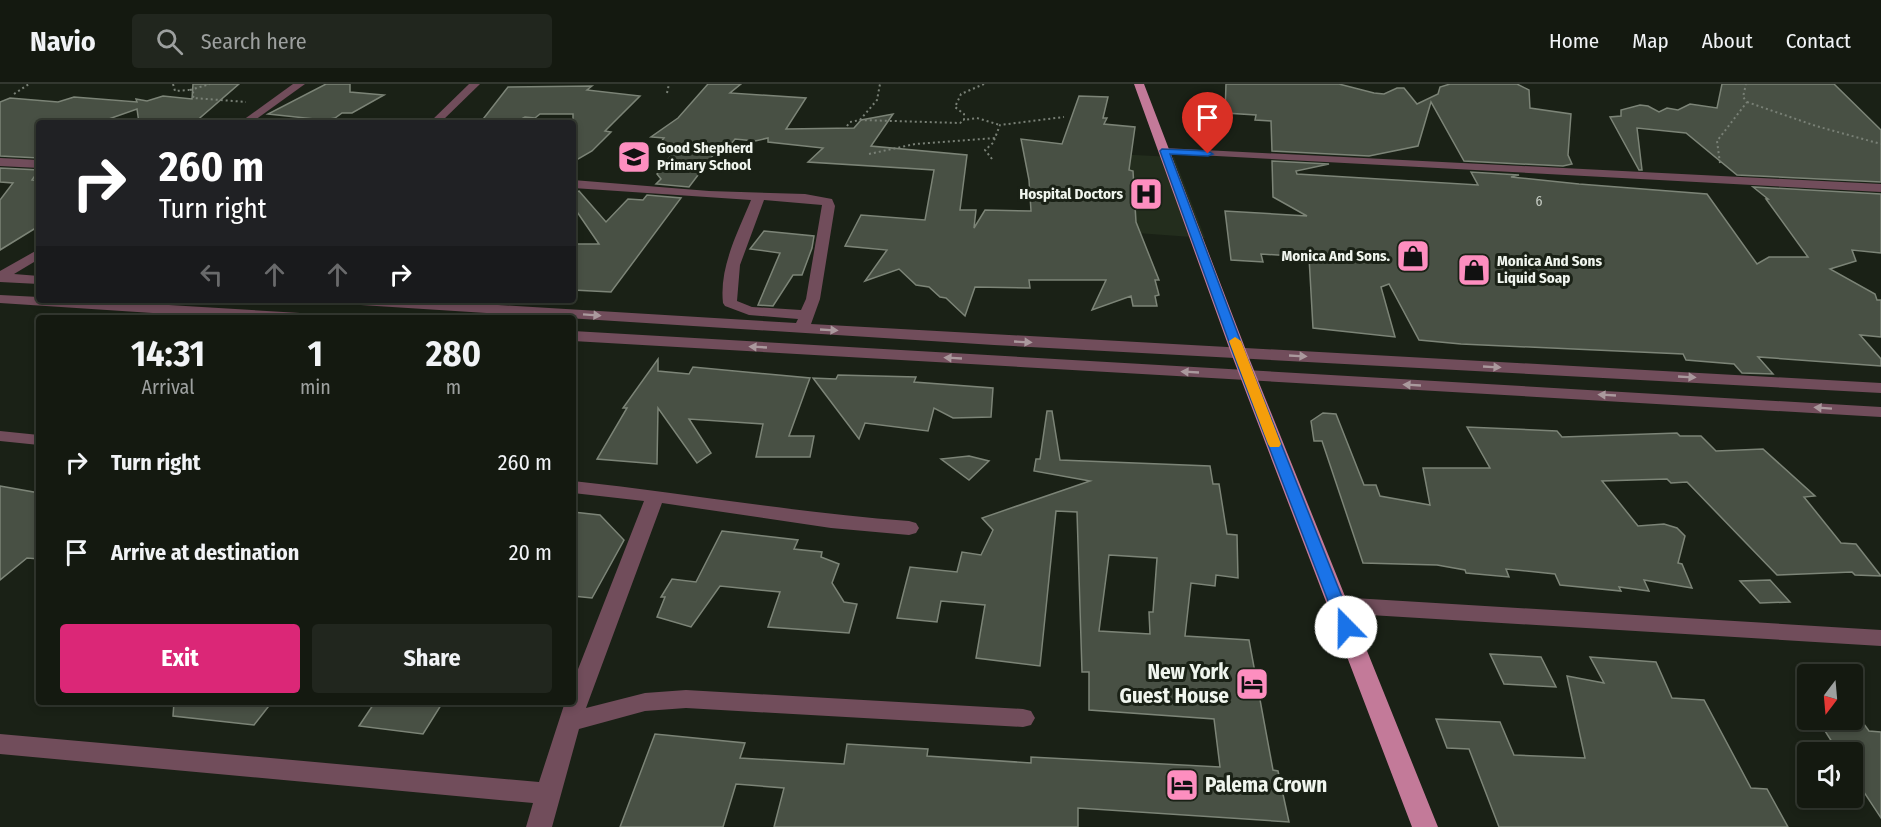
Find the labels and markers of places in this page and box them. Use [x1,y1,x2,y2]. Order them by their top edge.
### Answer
pin [1182,92,1233,154]
school or university icon: Good Shepherd Primary School [616,139,652,175]
place label: Good Shepherd Primary School [657,139,753,174]
hospital icon: Hospital Doctors [1128,176,1164,212]
place label: Hospital Doctors [1019,185,1123,203]
shop icon: Monica And Sons. [1395,238,1431,274]
place label: Monica And Sons. [1282,247,1391,265]
shop icon: Monica And Sons Liquid Soap [1456,252,1492,288]
place label: Monica And Sons Liquid Soap [1497,252,1602,287]
place label: New York Guest House [1120,659,1229,709]
hotel icon: New York Guest House [1234,666,1270,702]
hotel icon: Palema Crown [1164,767,1200,803]
place label: Palema Crown [1205,772,1327,798]

